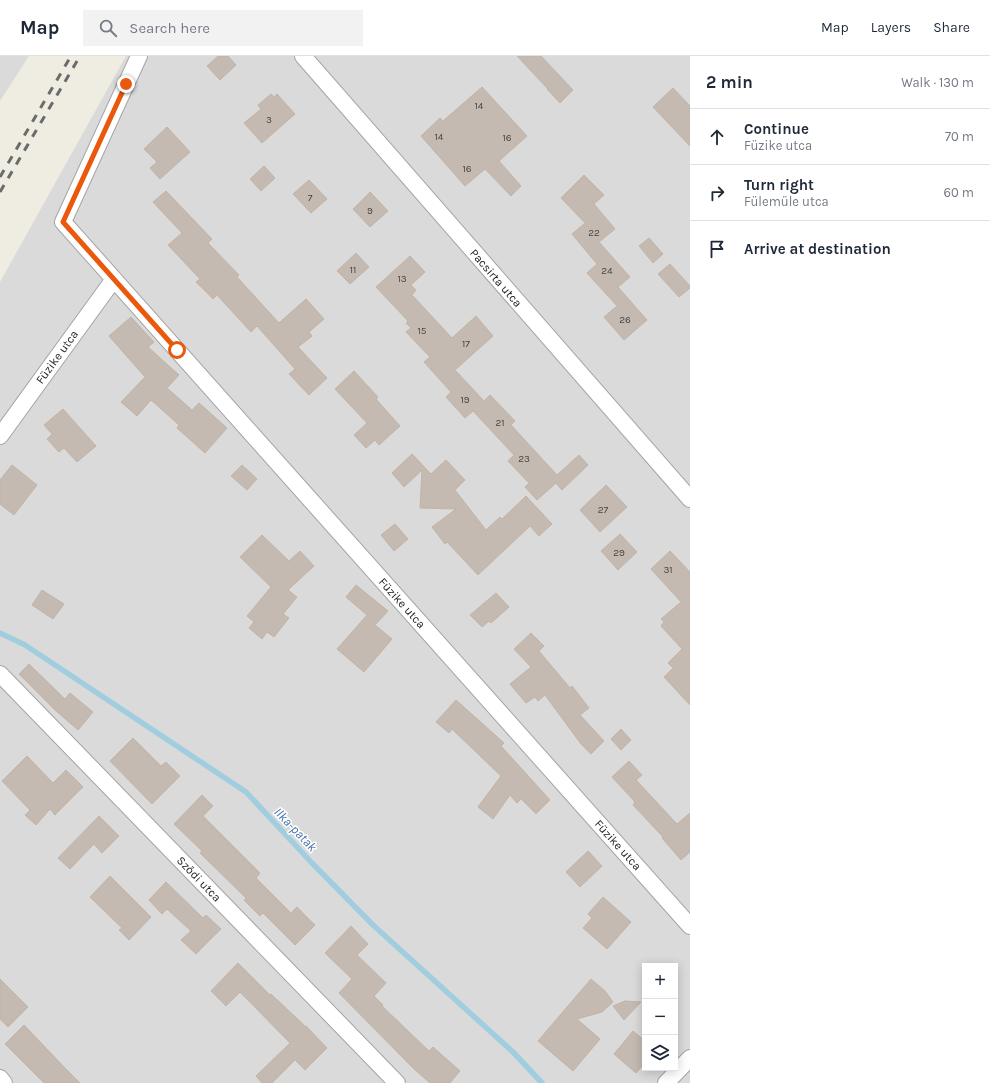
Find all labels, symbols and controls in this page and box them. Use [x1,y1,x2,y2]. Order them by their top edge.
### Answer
search box [83,10,363,46]
text: Map [20,17,59,39]
icon: search [97,17,119,39]
text: Search here [129,19,210,37]
text: Map [821,19,849,36]
text: Layers [871,19,911,36]
text: Share [933,19,970,36]
text: 2 min [706,72,753,92]
route end [117,75,135,93]
text: Walk · 130 m [901,75,974,90]
house number: 14 [475,100,484,112]
house number: 3 [266,114,272,126]
text: Continue [744,120,809,138]
icon: ahead [706,126,728,148]
text: 70 m [945,129,974,144]
house number: 14 [435,131,444,143]
house number: 16 [502,132,512,144]
text: Füzike utca [744,138,812,153]
house number: 16 [462,163,472,175]
text: Turn right [744,176,814,194]
icon: right [706,182,728,204]
text: 60 m [944,185,974,200]
house number: 7 [308,192,313,204]
text: Fülemüle utca [744,194,829,209]
house number: 9 [367,205,373,217]
house number: 22 [588,227,600,239]
icon: arrive [706,238,728,260]
text: Arrive at destination [744,240,891,258]
street label: Pacsirta utca [467,246,525,310]
house number: 11 [350,264,356,276]
house number: 24 [601,265,613,277]
house number: 13 [397,273,407,285]
house number: 26 [619,314,631,326]
house number: 15 [418,325,427,337]
street label: Füzike utca [33,327,81,387]
house number: 17 [462,338,470,350]
route start [168,341,186,359]
house number: 19 [460,394,470,406]
house number: 21 [495,417,505,429]
house number: 23 [518,453,530,465]
house number: 27 [598,504,609,516]
house number: 29 [613,547,625,559]
house number: 31 [663,564,673,576]
street label: Füzike utca [376,575,428,631]
water label: Ilka-patak [271,804,320,855]
street label: Füzike utca [592,817,644,873]
street label: Sződi utca [174,853,224,905]
map controls [642,963,678,1071]
button: + [642,963,678,999]
button: − [642,999,678,1035]
button: layers [642,1035,678,1071]

